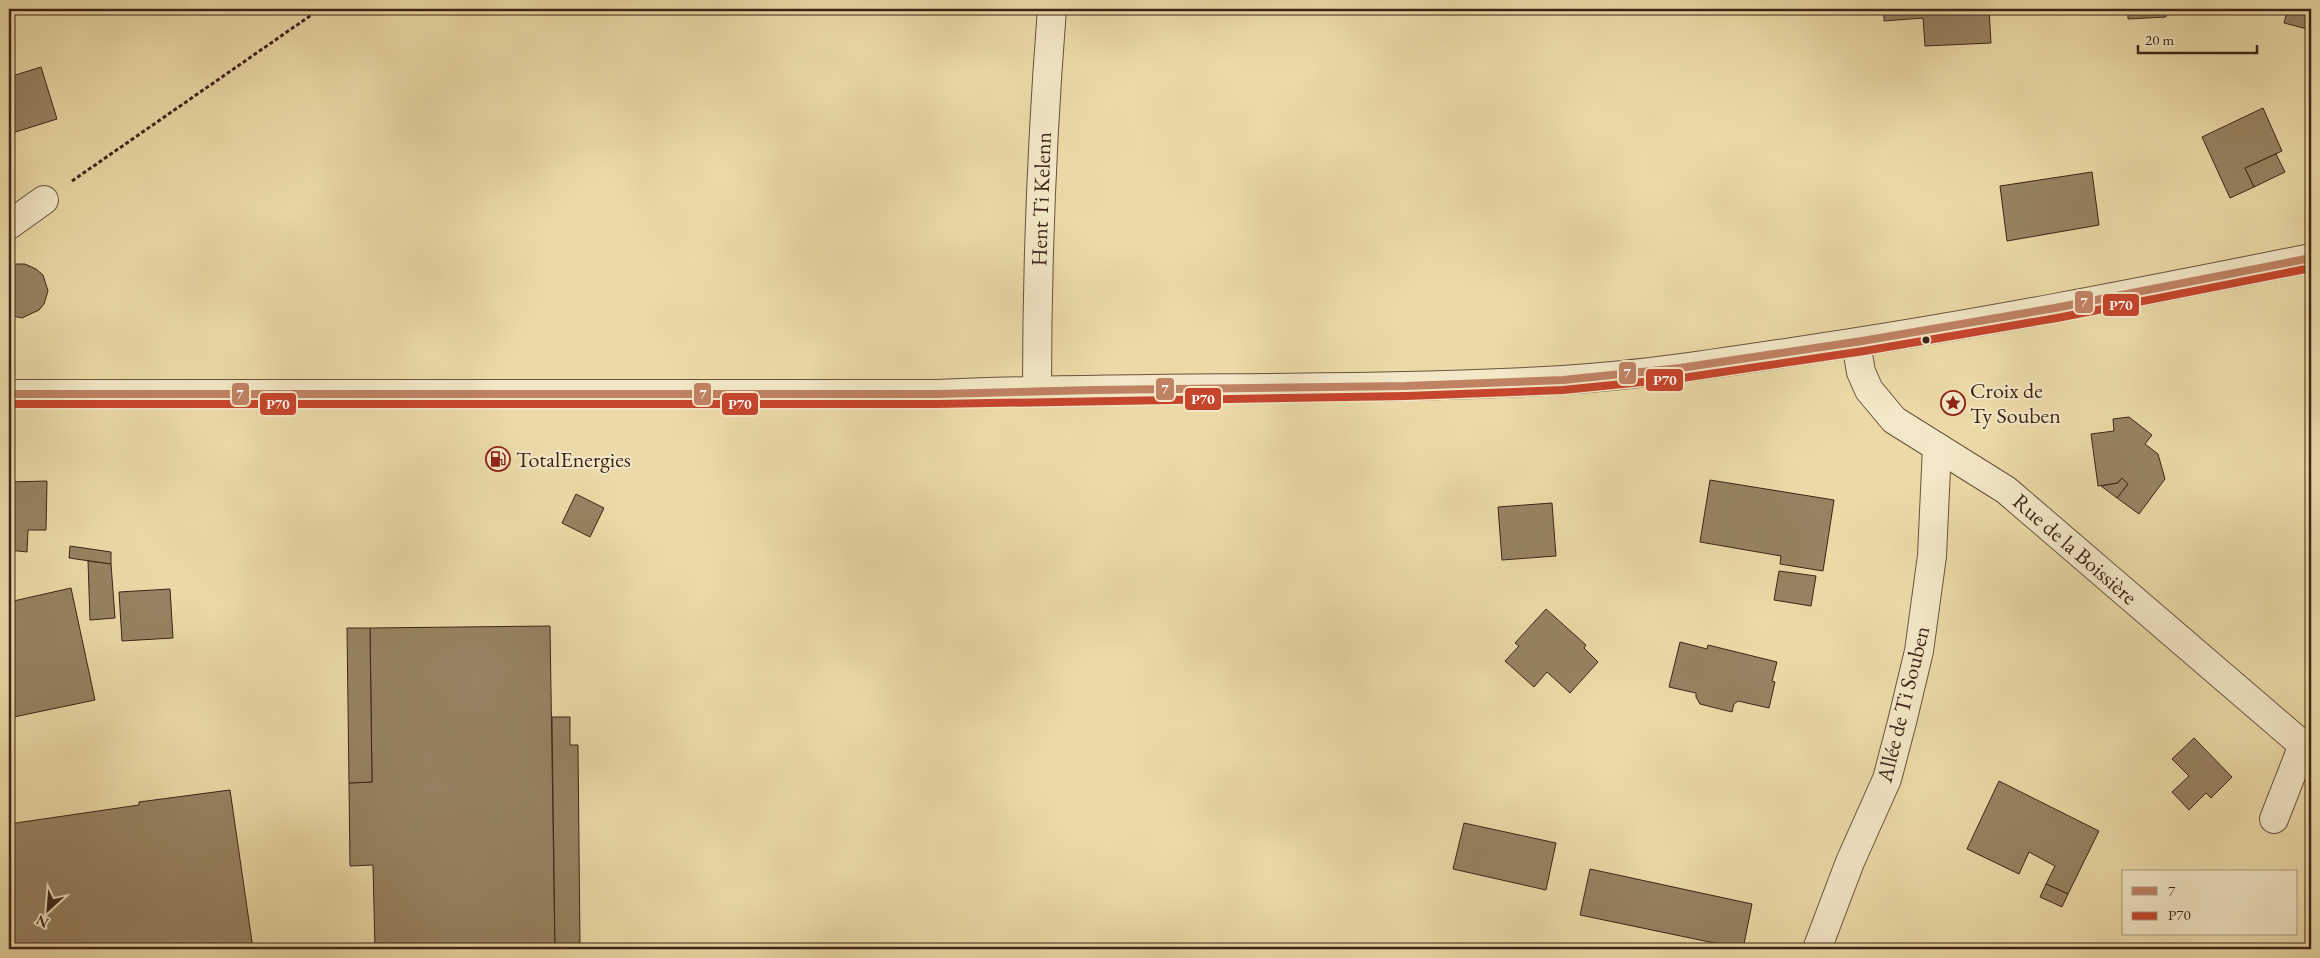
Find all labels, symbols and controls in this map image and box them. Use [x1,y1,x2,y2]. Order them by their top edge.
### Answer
scale bar [2138,22,2256,54]
text: 20 m [2145,30,2174,49]
street label: Hent Ti Kelenn [1024,131,1058,267]
line badge: 7 [2074,290,2094,314]
text: 7 [2080,293,2088,311]
line badge: P70 [2102,293,2140,317]
text: P70 [2109,296,2133,314]
unlabelled marker [1921,335,1931,345]
line badge: 7 [1618,361,1637,385]
text: 7 [1623,364,1631,382]
line badge: P70 [1645,368,1684,392]
text: P70 [1653,371,1677,389]
place label: Croix de Ty Souben [1970,376,2061,430]
line badge: 7 [1155,377,1175,401]
text: 7 [1161,380,1169,398]
line badge: 7 [231,382,250,406]
line badge: 7 [693,382,712,406]
text: 7 [236,385,244,403]
text: 7 [699,385,707,403]
line badge: P70 [1184,387,1222,411]
text: P70 [1191,390,1215,408]
place icon: Croix de Ty Souben [1940,390,1966,416]
line badge: P70 [259,392,297,416]
line badge: P70 [721,392,759,416]
text: P70 [266,395,290,413]
text: P70 [728,395,752,413]
place label: TotalEnergies [516,445,631,474]
fuel station icon: TotalEnergies [485,446,511,472]
street label: Rue de la Boissière [2007,487,2144,611]
street label: Allée de Ti Souben [1869,622,1937,786]
legend [2122,870,2298,936]
text: 7 [2168,881,2176,900]
north arrow [22,886,72,936]
text: P70 [2168,905,2191,924]
text: N [33,911,51,932]

